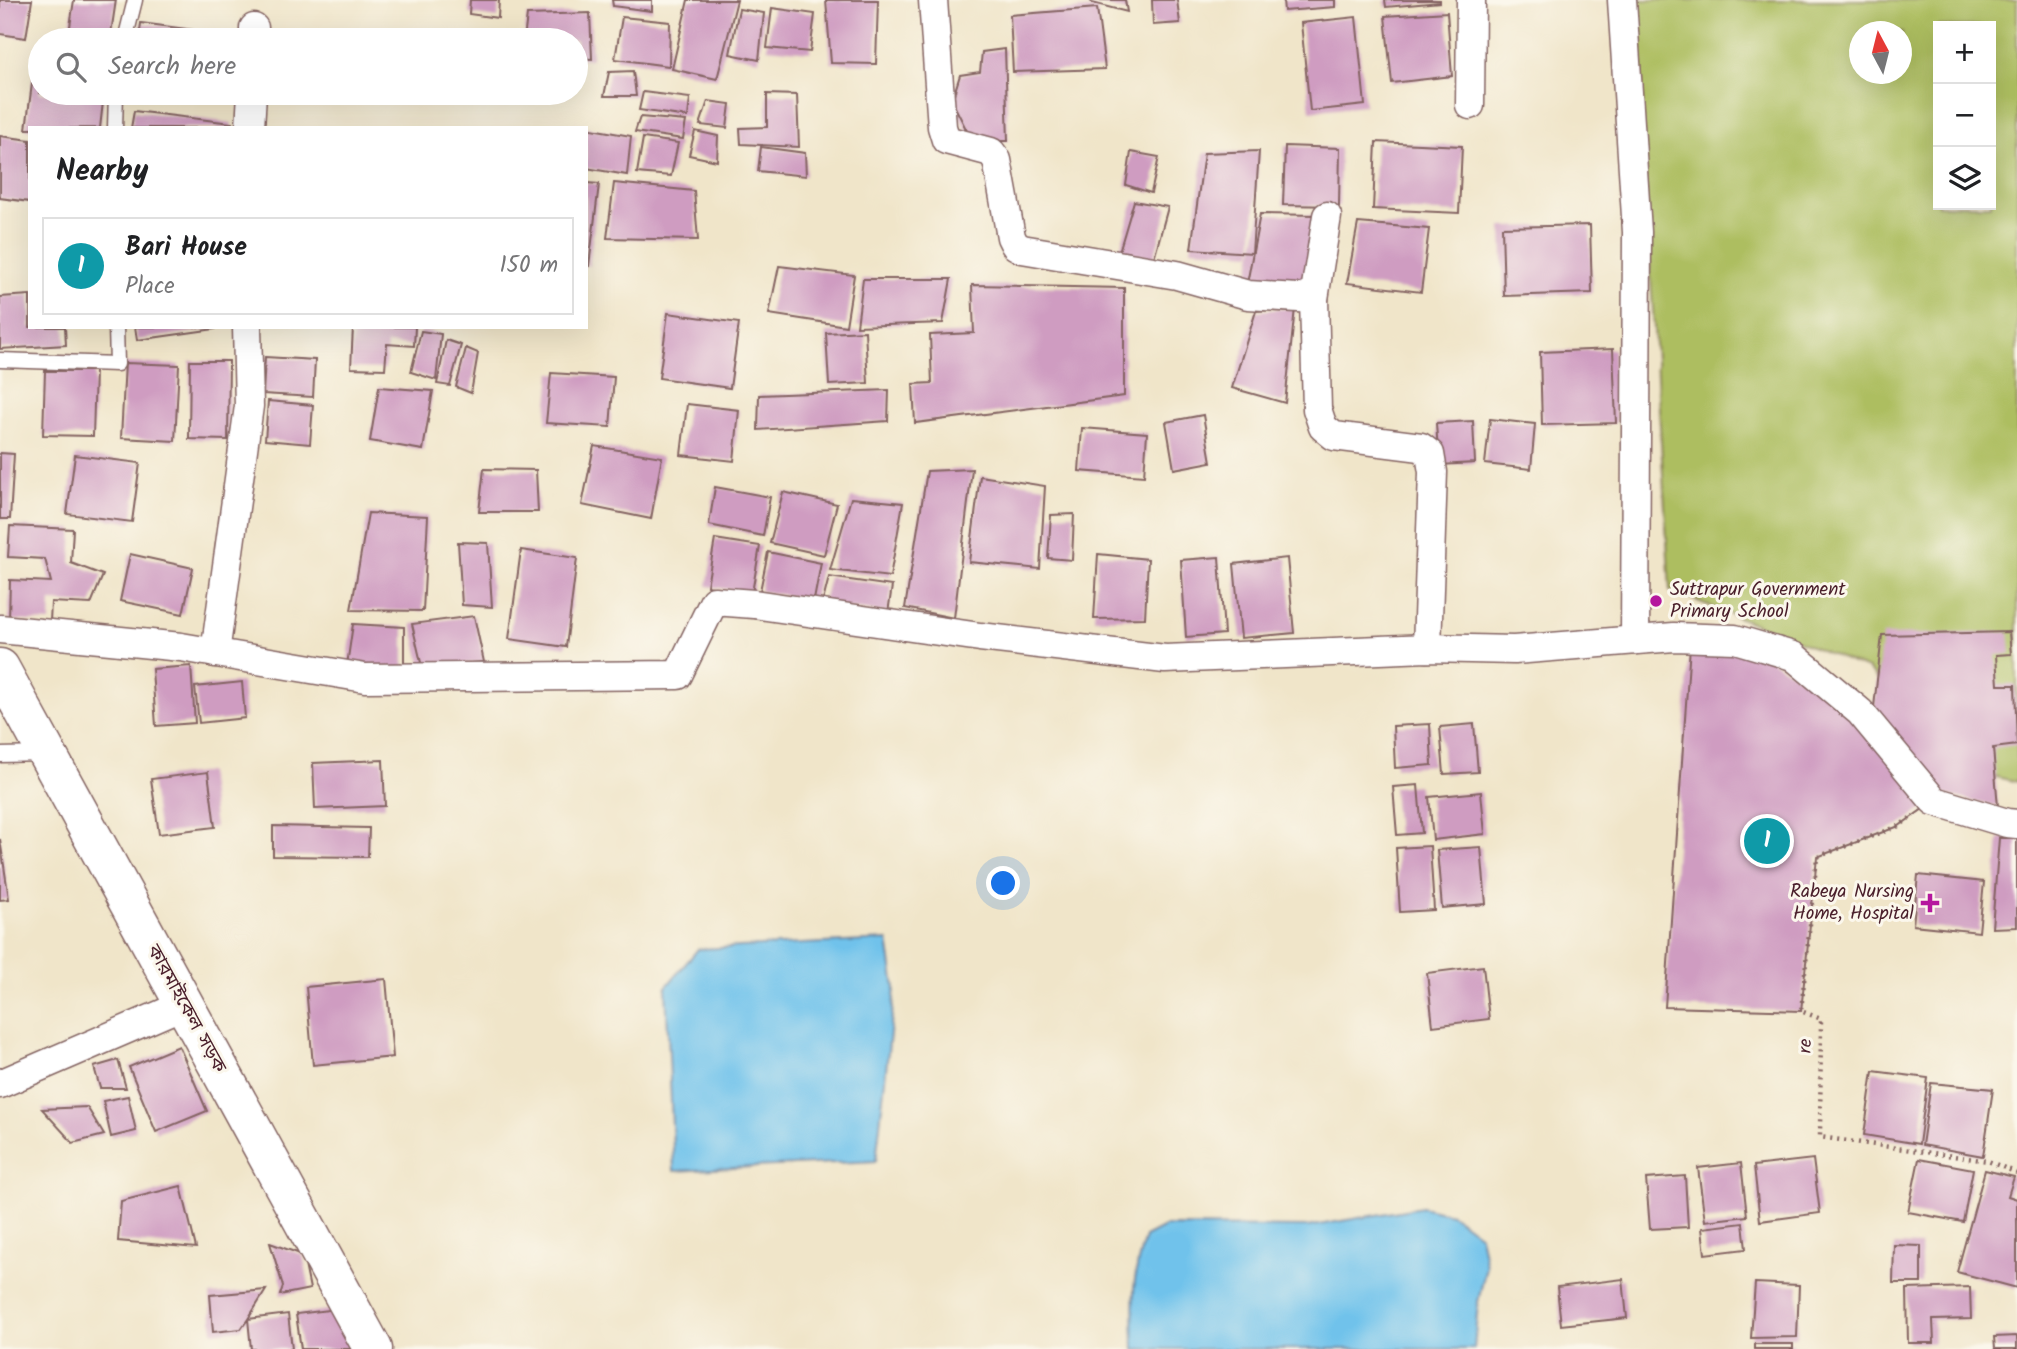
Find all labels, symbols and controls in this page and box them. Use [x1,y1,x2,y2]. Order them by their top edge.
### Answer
north arrow [1849,21,1912,84]
map controls [1933,21,1996,210]
button: + [1933,21,1996,84]
search box [28,28,588,105]
text: Search here [108,46,236,88]
icon: search [52,48,90,86]
button: − [1933,84,1996,147]
button: layers [1933,147,1996,210]
text: Nearby [56,148,148,196]
text: Bari House [125,227,247,269]
text: 1 [78,248,84,284]
text: 150 m [499,248,558,284]
text: Place [125,269,175,305]
place label: Suttrapur Government Primary School [1670,575,1846,627]
marker: Suttrapur Government Primary School [1648,593,1664,609]
pin: 1 [1744,815,1790,867]
your location [986,866,1020,900]
place label: Rabeya Nursing Home, Hospital [1790,877,1914,929]
marker: Rabeya Nursing Home, Hospital [1920,893,1940,913]
street label: কারমাইকেল সড়ক [138,938,234,1079]
street label: re [1791,1038,1821,1054]

